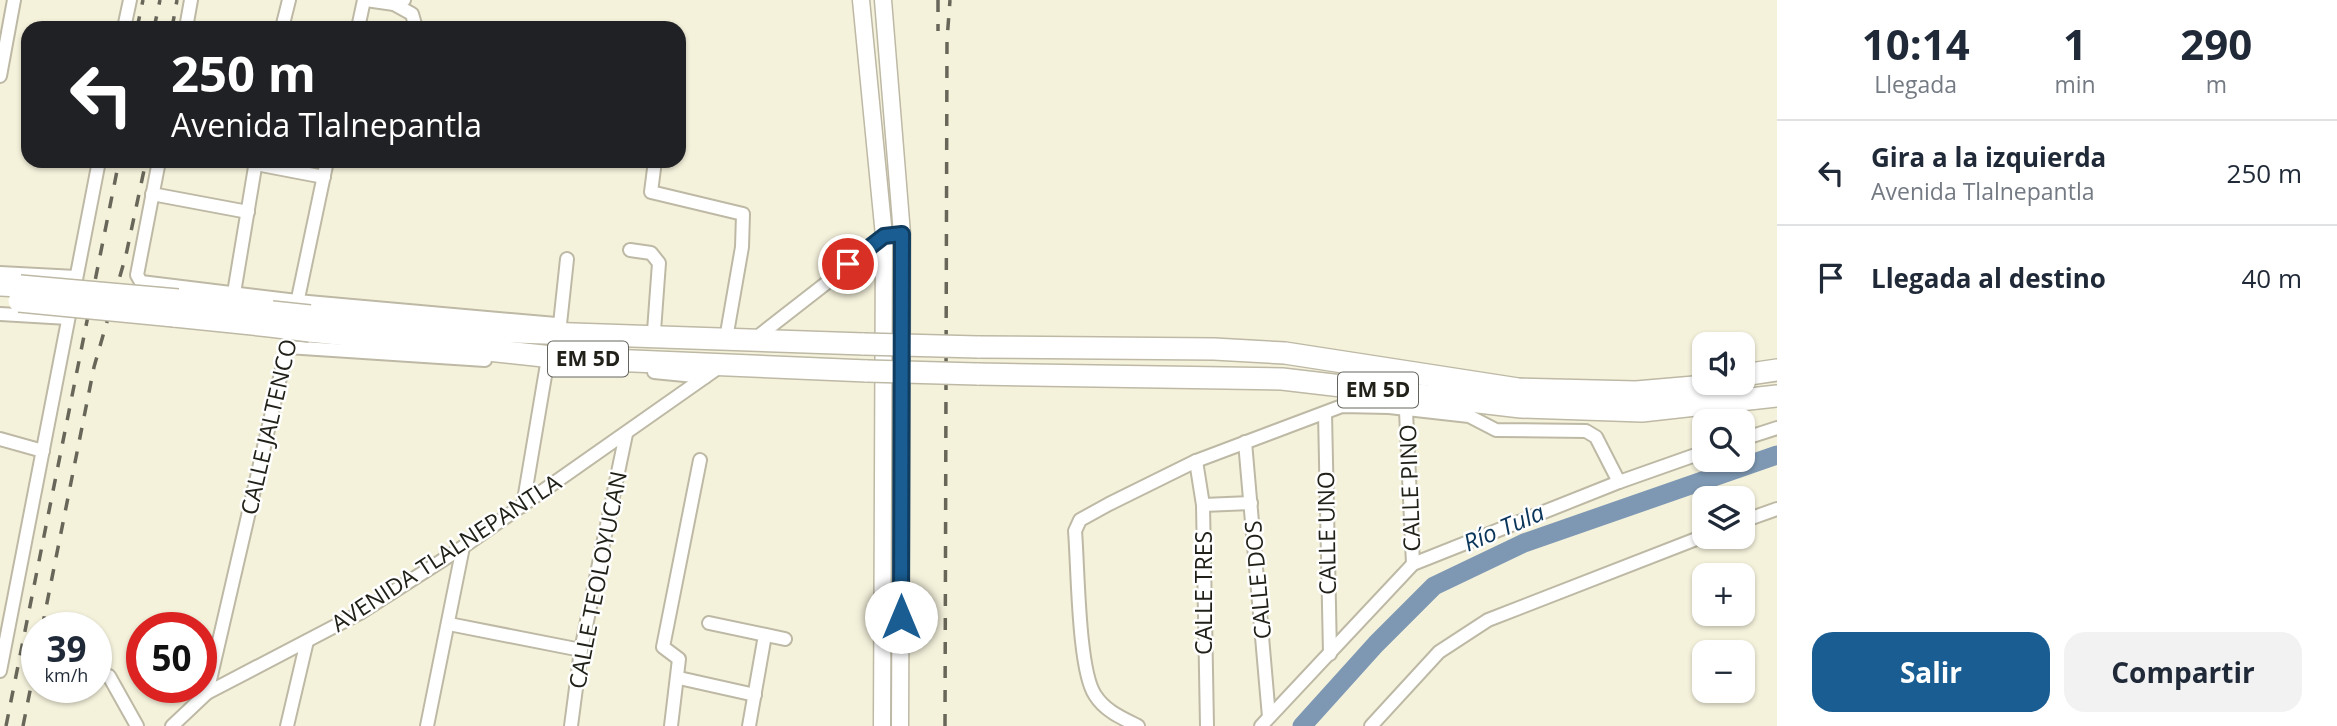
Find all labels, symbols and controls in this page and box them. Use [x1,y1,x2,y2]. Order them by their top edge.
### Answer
text: 10:14 [1862,15,1970,72]
text: 1 [2063,15,2087,72]
text: 290 [2180,15,2252,72]
text: 250 m [171,40,316,106]
icon: left [56,49,147,140]
text: Llegada [1874,68,1957,100]
text: min [2054,68,2096,100]
text: m [2206,68,2227,100]
text: Avenida Tlalnepantla [171,103,482,146]
text: Gira a la izquierda [1871,139,2106,175]
icon: left [1812,154,1850,192]
text: 250 m [2227,155,2302,191]
text: Avenida Tlalnepantla [1871,175,2095,207]
pin [818,234,878,294]
icon: arrive [829,245,867,283]
icon: arrive [1812,259,1850,297]
text: Llegada al destino [1871,260,2106,296]
text: 40 m [2241,260,2302,296]
map controls [1692,332,1755,703]
button: sound [1692,332,1755,395]
street label: CALLE JALTENCO [232,336,304,518]
road number: EM 5D [548,342,628,376]
road number: EM 5D [1338,372,1418,408]
button: search [1692,409,1755,472]
street label: CALLE PINO [1391,424,1427,552]
street label: AVENIDA TLALNEPANTLA [324,465,567,639]
street label: CALLE TEOLOYUCAN [560,468,634,691]
street label: CALLE UNO [1309,471,1343,595]
button: layers [1692,486,1755,549]
water label: Río Tula [1458,495,1549,558]
street label: CALLE DOS [1236,519,1278,641]
street label: CALLE TRES [1187,531,1219,655]
button: + [1692,563,1755,626]
position arrow [864,580,938,654]
speed limit sign: 50 [126,612,217,703]
text: 39 [46,625,87,672]
button: Salir [1812,632,2050,712]
button: Compartir [2064,632,2302,712]
button: − [1692,640,1755,703]
text: km/h [45,663,88,687]

